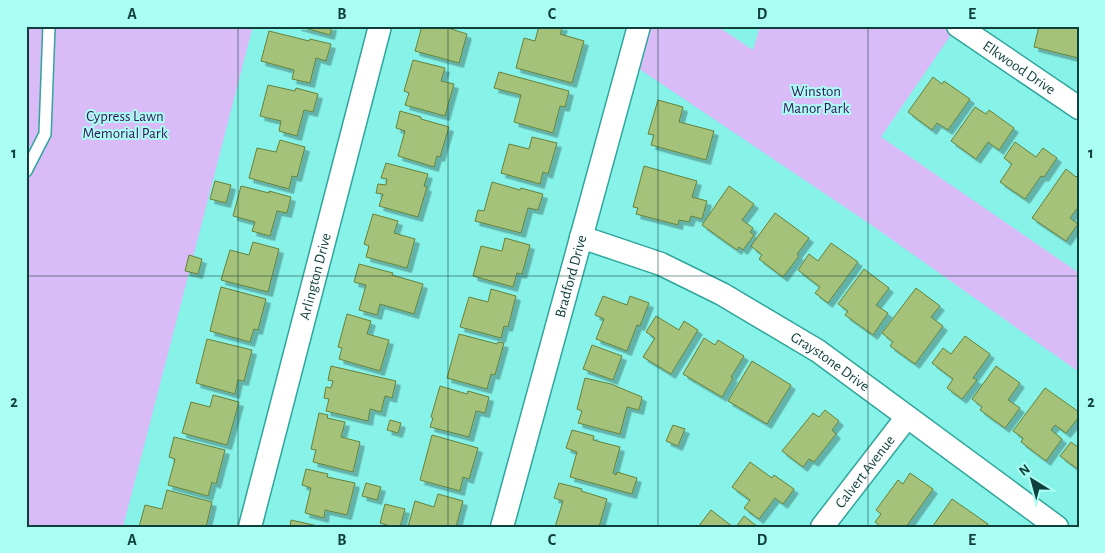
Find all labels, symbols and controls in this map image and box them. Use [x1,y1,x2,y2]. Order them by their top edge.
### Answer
text: A [127,6,137,22]
text: B [337,6,347,22]
text: C [548,6,557,22]
text: D [757,6,768,22]
text: E [968,6,976,22]
street label: Elkwood Drive [980,38,1058,97]
park label: Winston Manor Park [783,84,849,116]
park label: Cypress Lawn Memorial Park [82,109,168,141]
text: 1 [11,145,17,161]
text: 1 [1088,145,1094,161]
street label: Arlington Drive [297,231,334,321]
street label: Bradford Drive [552,233,589,319]
street label: Graystone Drive [788,329,873,394]
text: 2 [10,394,18,410]
text: 2 [1087,394,1095,410]
street label: Calvert Avenue [832,432,898,511]
north arrow [1008,456,1058,506]
text: N [1017,462,1033,479]
text: A [127,532,137,548]
text: B [337,532,347,548]
text: C [548,532,557,548]
text: D [757,532,768,548]
text: E [968,532,976,548]

